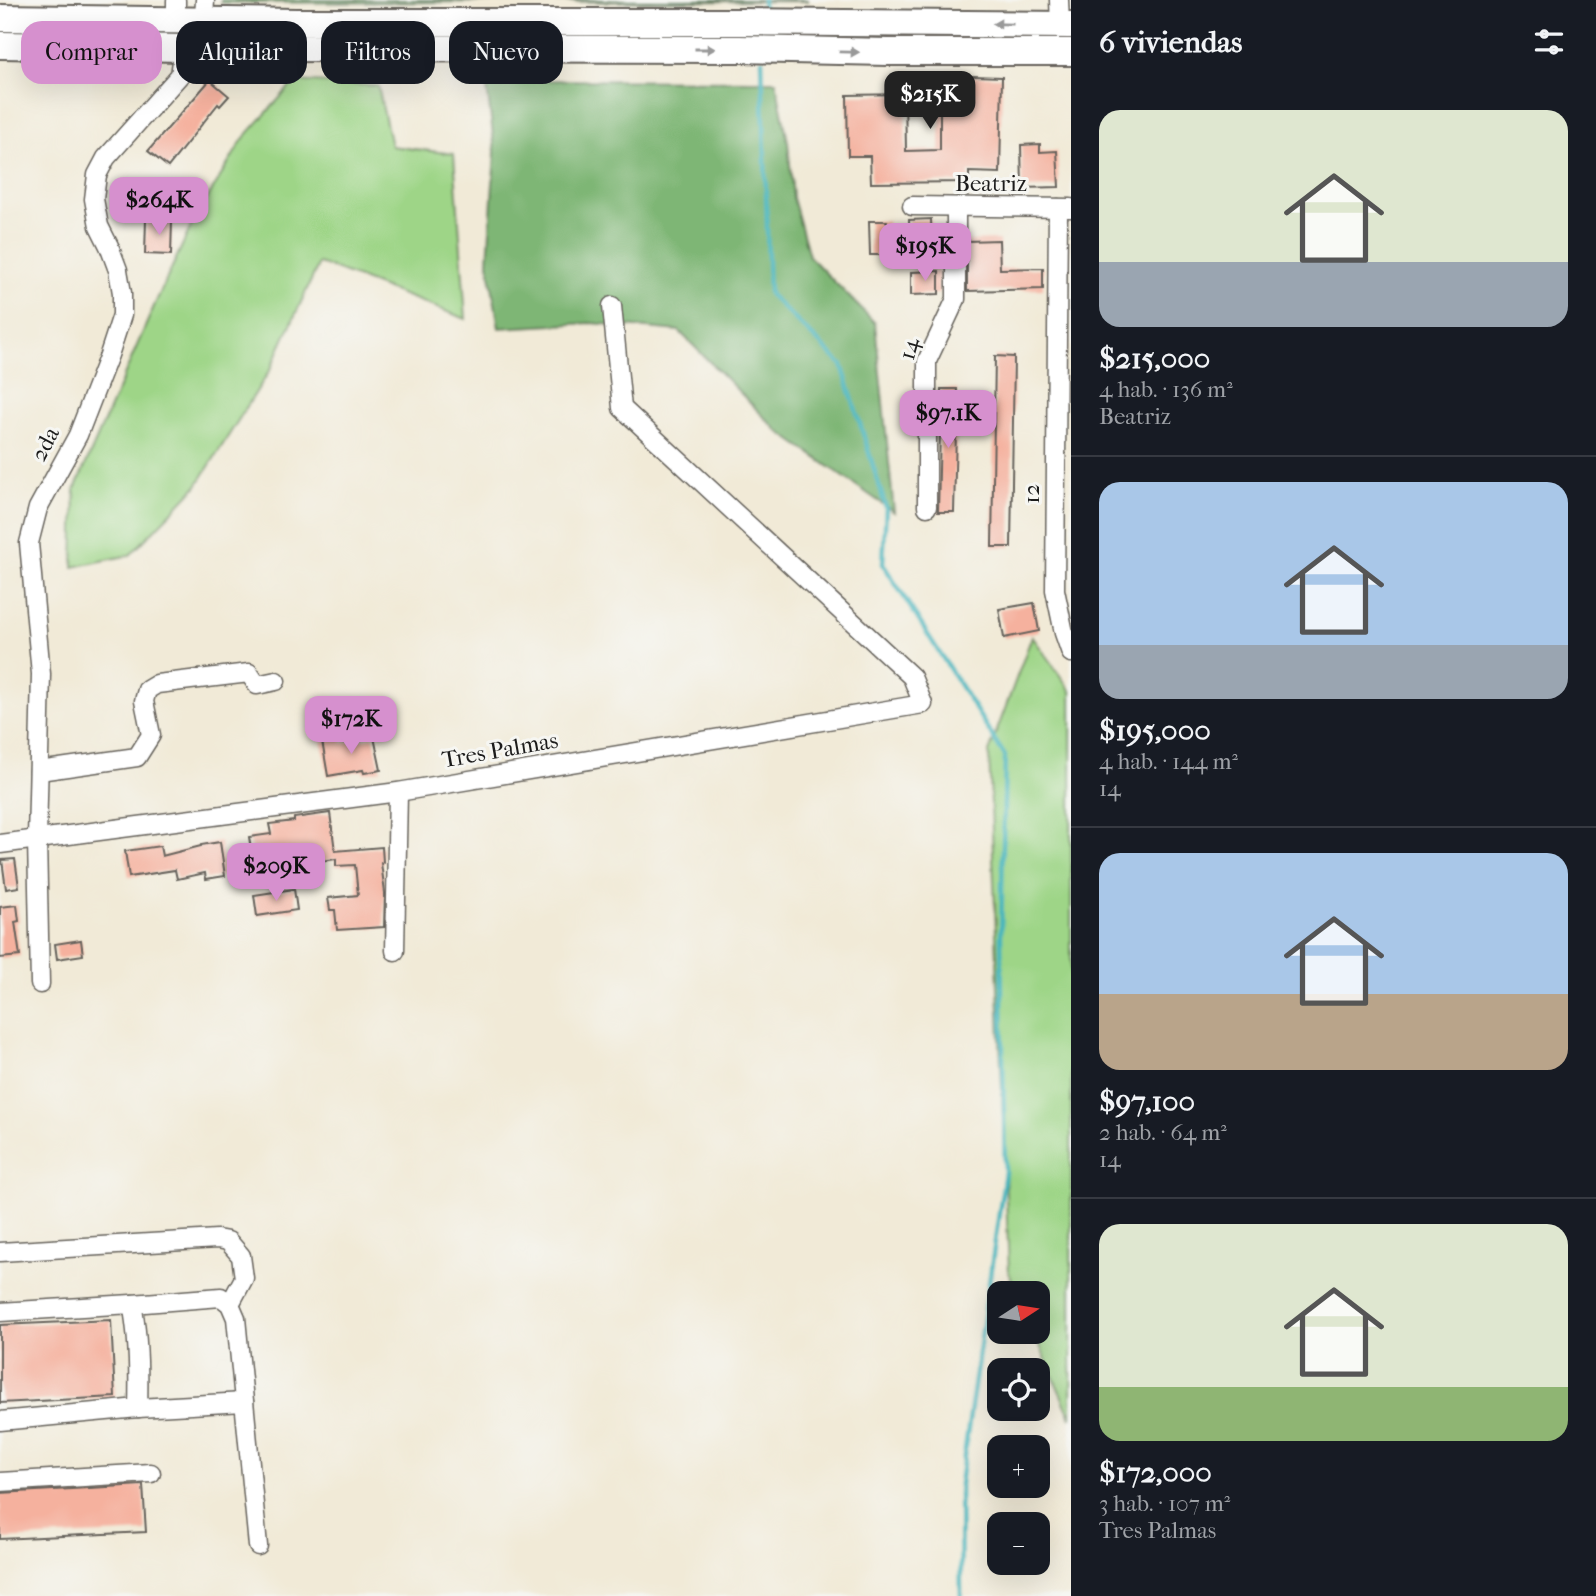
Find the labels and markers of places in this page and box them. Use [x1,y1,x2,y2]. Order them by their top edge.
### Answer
pin: $215K [881,72,979,131]
pin: $264K [110,177,208,237]
pin: $195K [876,224,974,283]
pin: $97.1K [891,391,1005,450]
pin: $172K [302,696,400,756]
pin: $209K [227,844,325,903]

